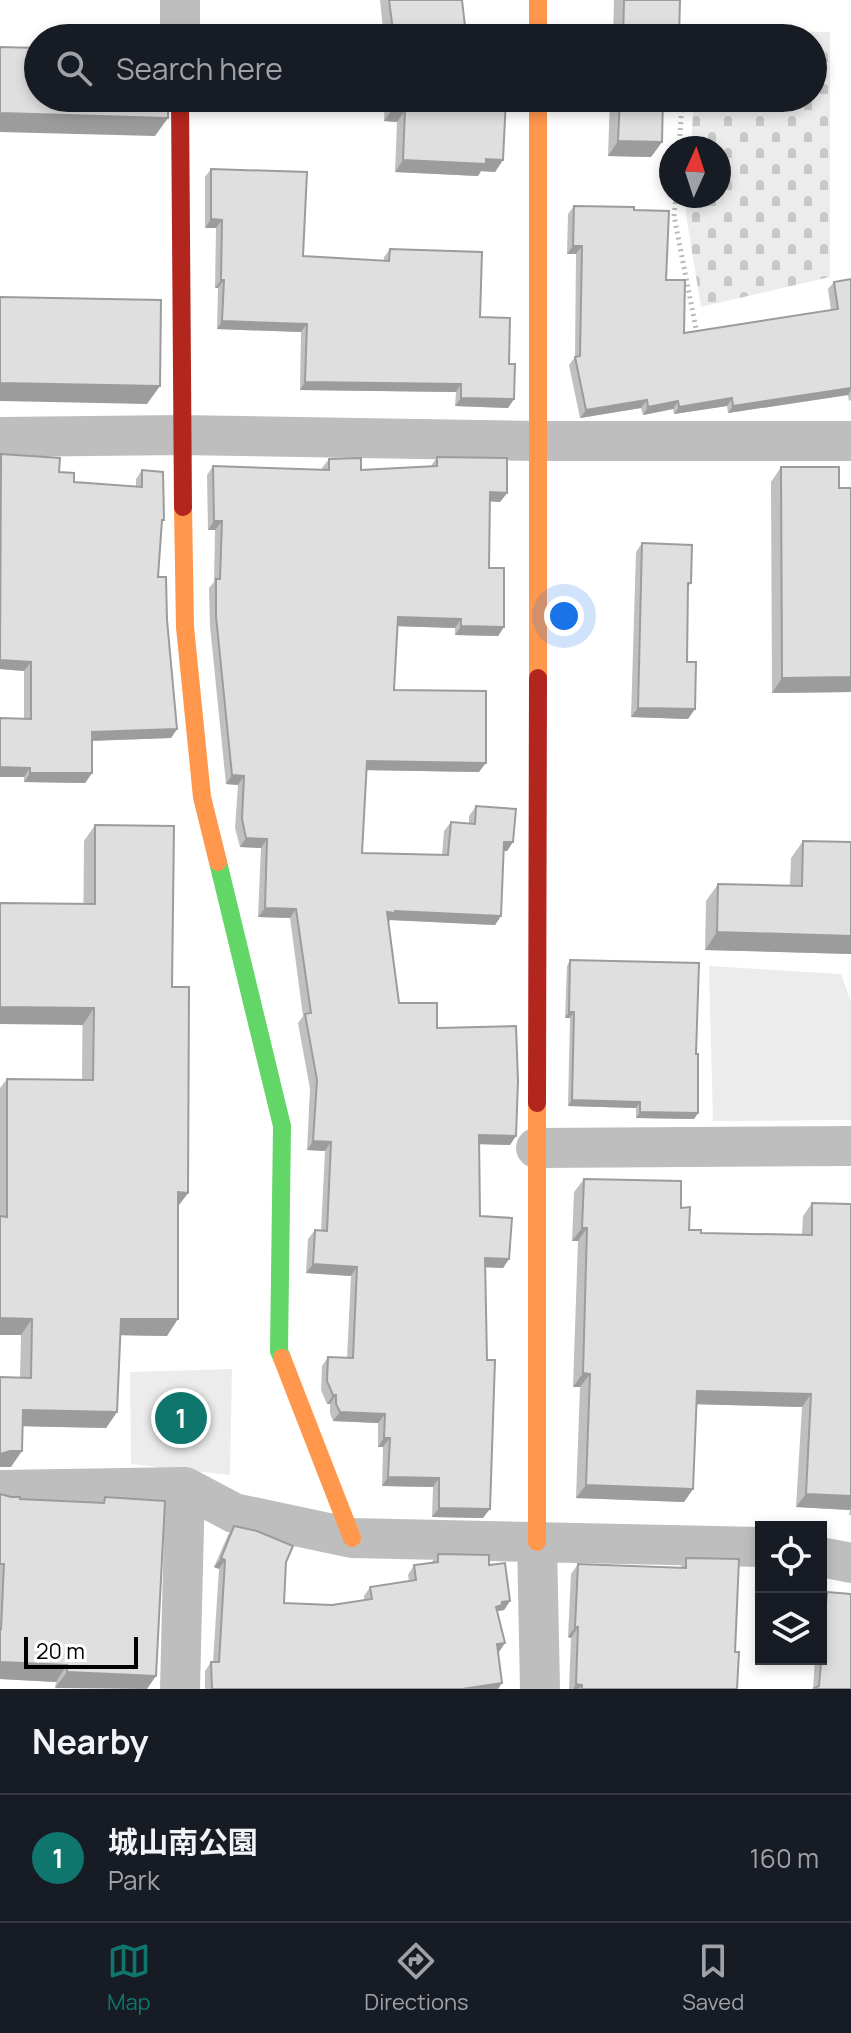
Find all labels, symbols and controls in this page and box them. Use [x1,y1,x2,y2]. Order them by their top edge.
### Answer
search box [24,24,827,112]
icon: search [52,46,96,90]
text: Search here [116,48,283,89]
north arrow [659,136,731,208]
your location [544,596,584,636]
pin: 1 [155,1388,207,1448]
map controls [755,1521,827,1665]
button: locate [755,1521,827,1593]
button: layers [755,1593,827,1665]
scale bar [24,1633,138,1669]
text: 20 m [36,1636,85,1666]
text: Nearby [32,1718,148,1764]
text: 城山南公園 [108,1821,258,1862]
text: 1 [52,1840,64,1876]
text: 160 m [750,1840,819,1876]
text: Park [108,1862,160,1898]
tab: Map [107,1939,151,2017]
tab: Directions [364,1939,469,2017]
tab: Saved [682,1939,744,2017]

